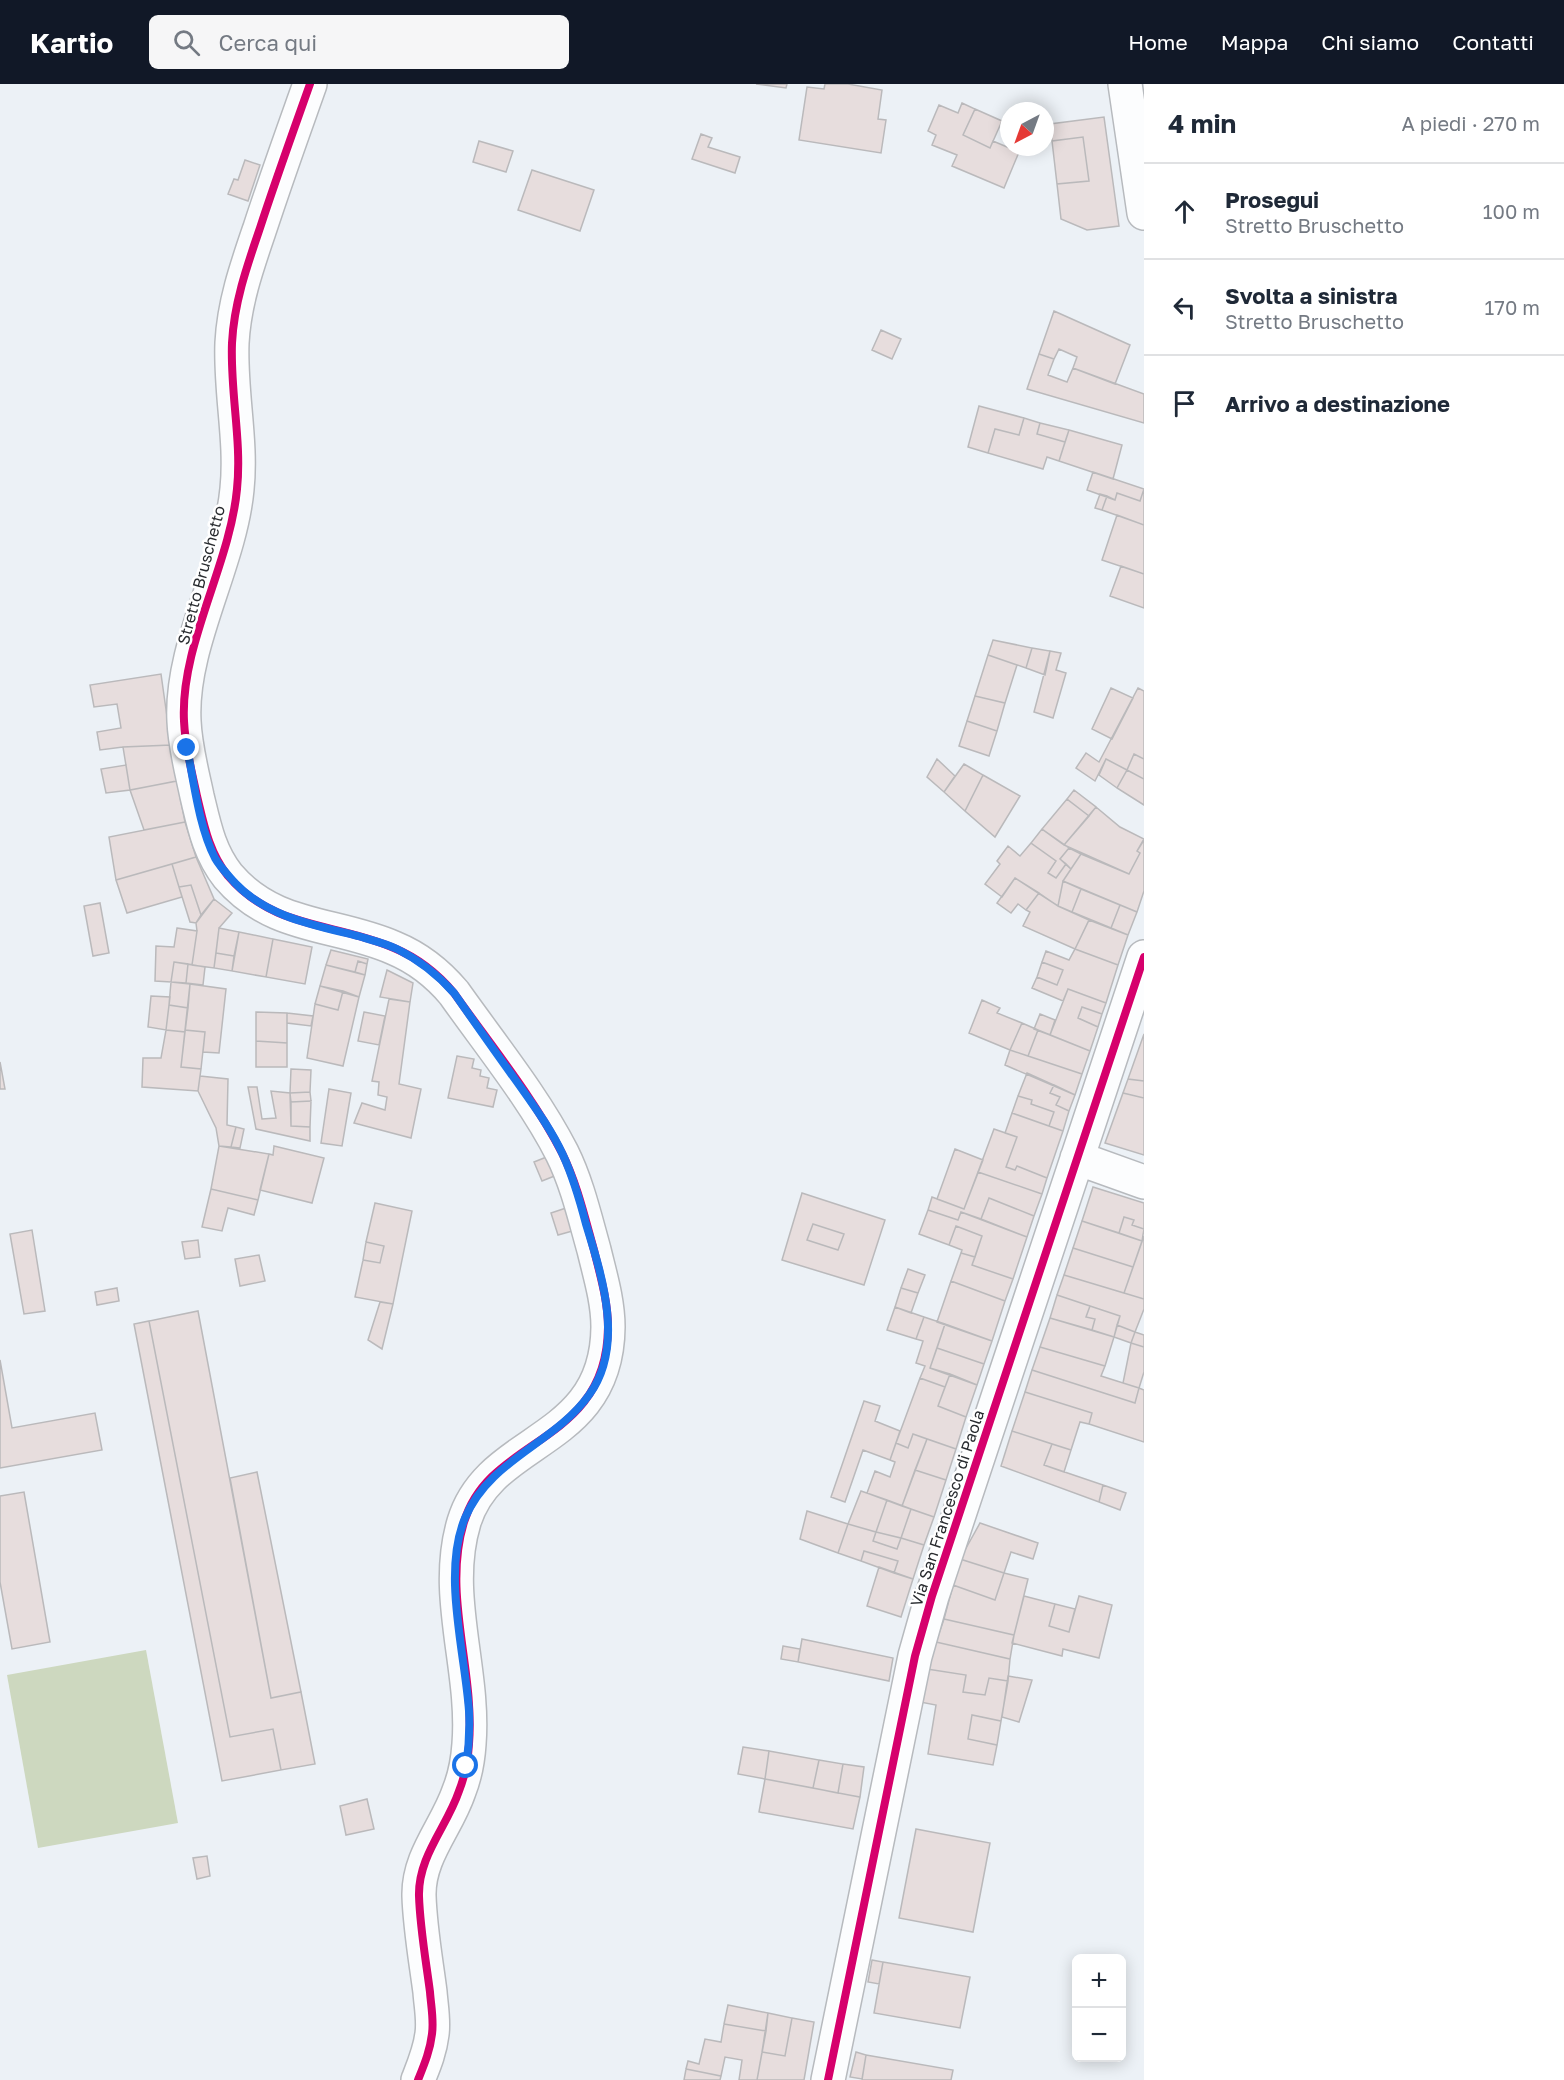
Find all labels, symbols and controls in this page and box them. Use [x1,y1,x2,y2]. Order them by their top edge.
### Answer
search box [149,15,569,69]
text: Kartio [30,26,113,59]
icon: search [170,26,203,59]
text: Cerca qui [218,29,317,56]
text: Home [1128,29,1188,55]
text: Mappa [1221,29,1288,55]
text: Chi siamo [1321,29,1419,55]
text: Contatti [1452,29,1534,55]
north arrow [1000,102,1054,156]
text: 4 min [1168,108,1236,139]
text: A piedi · 270 m [1401,111,1540,135]
text: Prosegui [1225,186,1319,213]
icon: ahead [1168,195,1201,228]
text: 100 m [1483,199,1540,223]
text: Stretto Bruschetto [1225,213,1404,237]
text: Svolta a sinistra [1225,282,1397,309]
icon: left [1168,291,1201,324]
text: 170 m [1485,295,1540,319]
text: Stretto Bruschetto [1225,309,1404,333]
icon: arrive [1168,387,1201,420]
text: Arrivo a destinazione [1225,390,1450,417]
street label: Stretto Bruschetto [173,503,229,647]
route end [173,734,199,760]
street label: Via San Francesco di Paola [906,1407,988,1609]
route start [452,1752,478,1778]
map controls [1072,1954,1126,2062]
button: + [1072,1954,1126,2008]
button: − [1072,2008,1126,2062]

